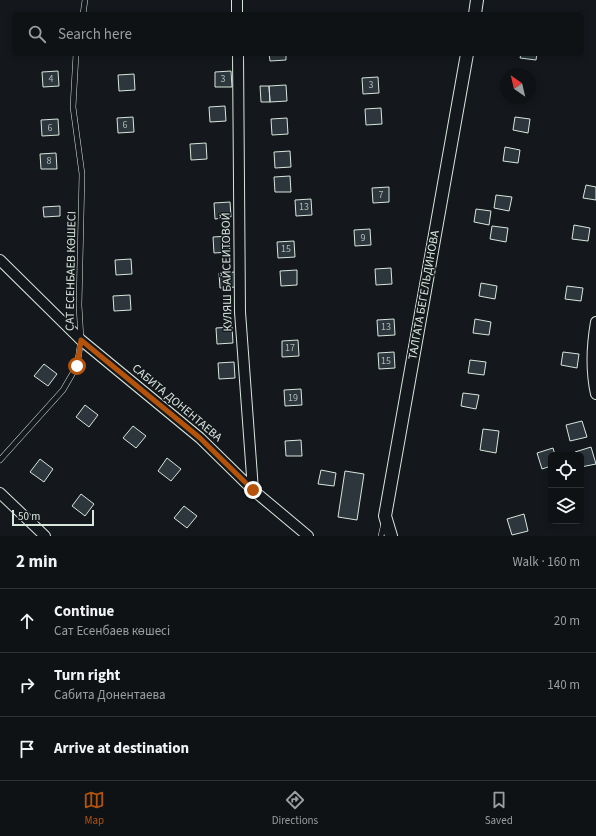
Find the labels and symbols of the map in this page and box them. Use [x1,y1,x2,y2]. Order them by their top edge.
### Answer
north arrow [500,68,536,104]
house number: 4 [49,72,54,86]
house number: 3 [221,72,226,86]
house number: 3 [369,78,374,92]
house number: 6 [123,118,128,132]
house number: 6 [48,121,53,135]
house number: 8 [47,154,52,168]
house number: 7 [379,188,384,202]
house number: 13 [299,200,309,214]
street label: САТ ЕСЕНБАЕВ КӨШЕСІ [61,211,81,331]
street label: КУЛЯШ БАЙСЕИТОВОЙ [217,212,237,332]
street label: ТАЛГАТА БЕГЕЛЬДИНОВА [404,228,444,361]
house number: 9 [361,231,366,245]
house number: 15 [281,242,291,256]
house number: 13 [381,320,391,334]
house number: 17 [285,341,295,355]
house number: 15 [381,354,391,368]
route start [68,357,86,375]
street label: САБИТА ДОНЕНТАЕВА [128,360,226,446]
house number: 19 [288,391,298,405]
route end [244,481,262,499]
scale bar [12,508,94,527]

